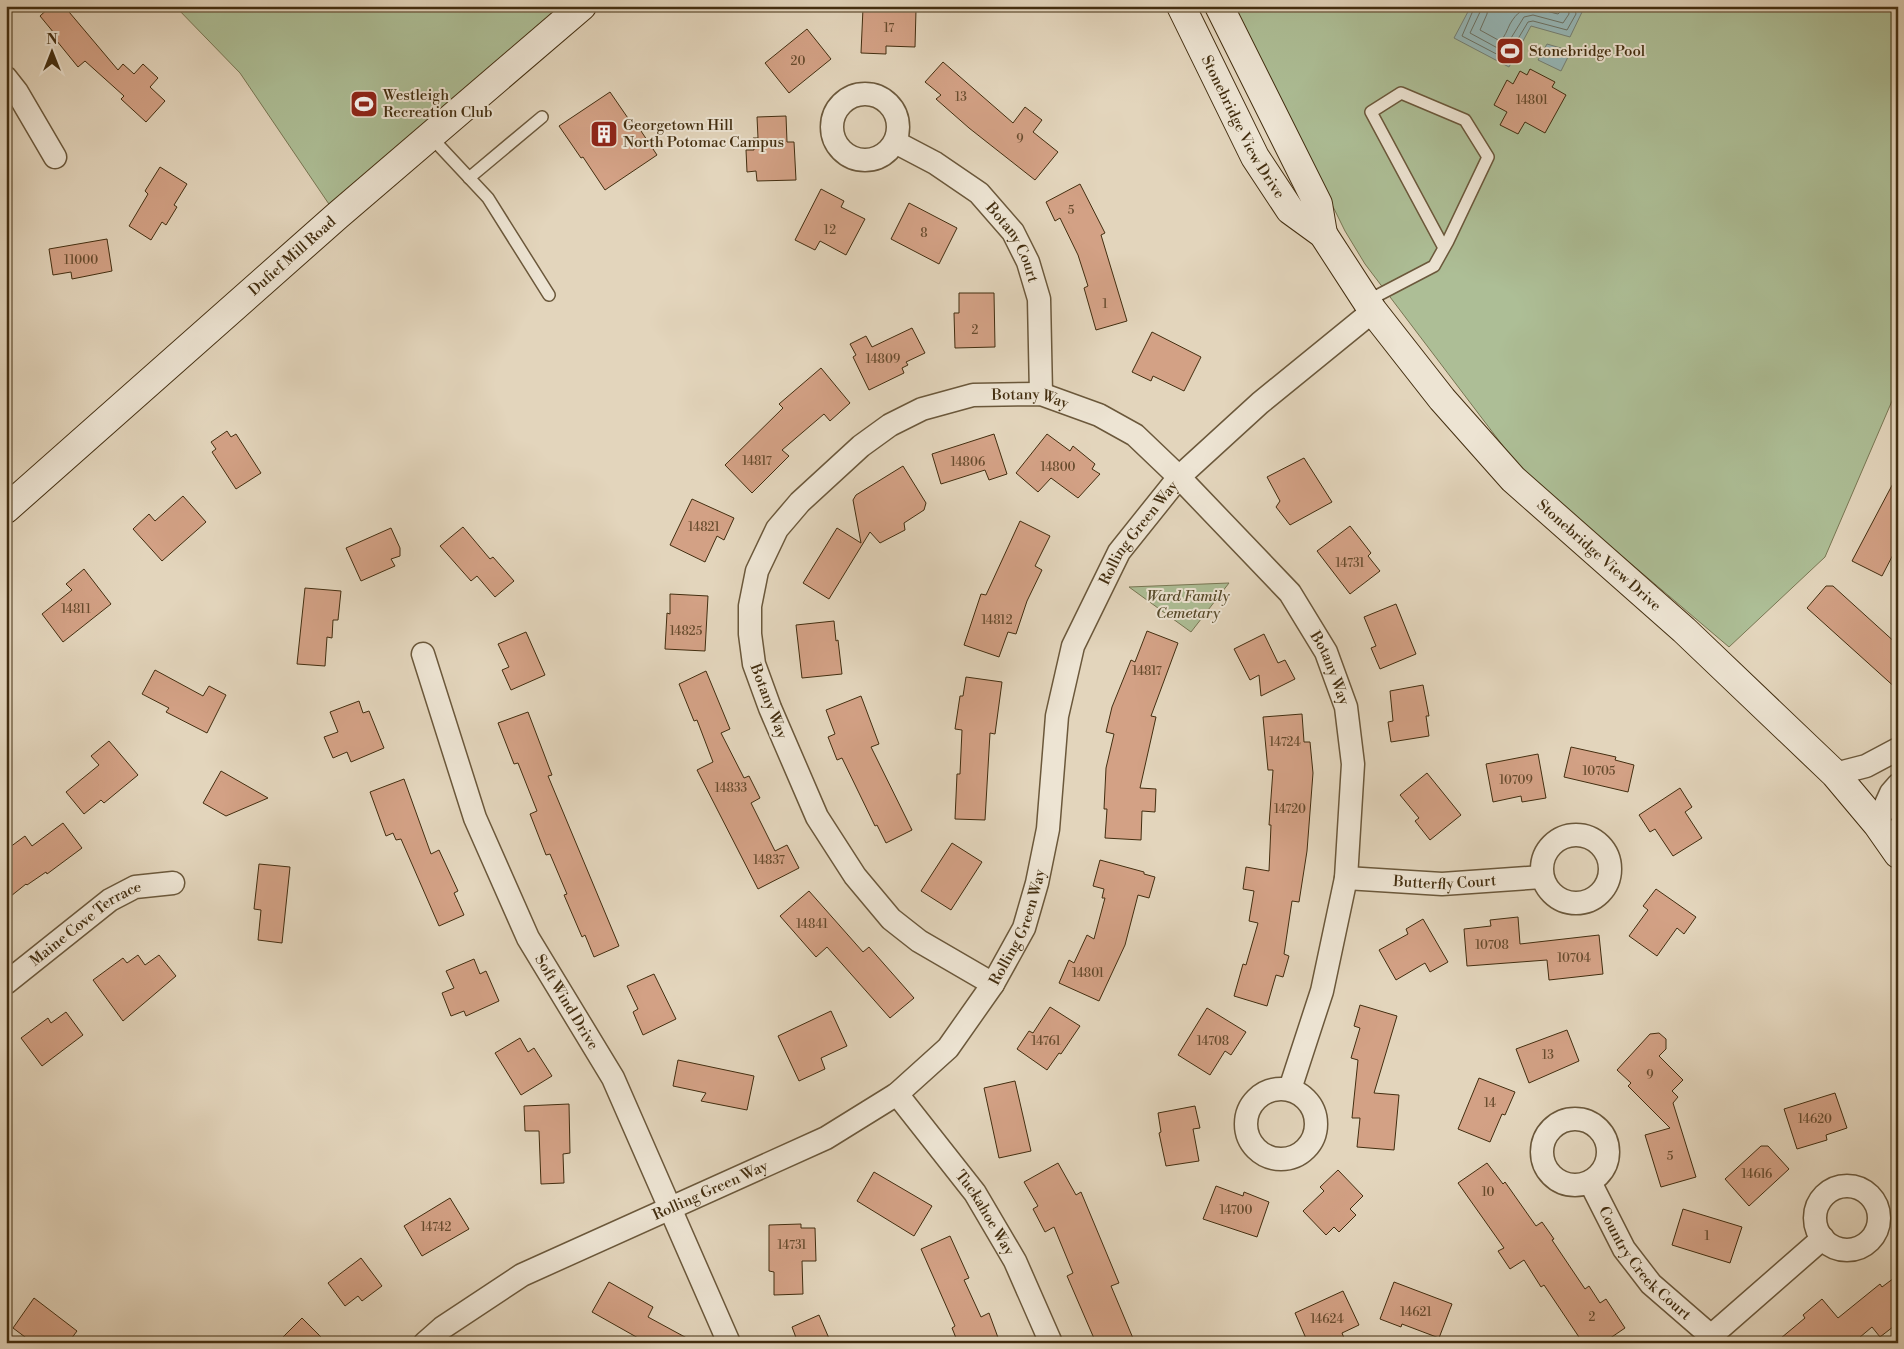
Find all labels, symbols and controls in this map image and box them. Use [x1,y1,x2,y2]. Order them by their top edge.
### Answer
house number: 17 [884,21,894,36]
north arrow [28,28,78,78]
text: N [46,31,58,49]
sports icon: Stonebridge Pool [1495,36,1525,66]
place label: Stonebridge Pool [1529,42,1646,61]
street label: Stonebridge View Drive [1197,52,1289,202]
house number: 20 [791,54,805,69]
place label: Westleigh Recreation Club [382,86,493,122]
sports icon: Westleigh Recreation Club [349,89,379,119]
house number: 13 [955,90,967,105]
house number: 14801 [1516,93,1549,108]
place label: Georgetown Hill North Potomac Campus [623,116,784,152]
building icon: Georgetown Hill North Potomac Campus [589,119,619,149]
house number: 9 [1016,132,1024,147]
street label: Botany Court [981,198,1043,285]
house number: 5 [1068,203,1075,218]
street label: Dufief Mill Road [245,212,340,300]
house number: 12 [824,223,836,238]
house number: 8 [920,226,928,241]
house number: 11000 [64,253,98,268]
house number: 1 [1102,297,1108,312]
house number: 2 [972,323,979,338]
house number: 14809 [866,352,900,367]
street label: Botany Way [990,385,1072,414]
house number: 14817 [742,454,772,469]
house number: 14806 [951,455,985,470]
house number: 14800 [1040,460,1076,475]
street label: Rolling Green Way [1095,476,1183,588]
street label: Stonebridge View Drive [1533,495,1665,615]
house number: 14821 [688,520,720,535]
house number: 14731 [1336,556,1365,571]
park label: Ward Family Cemetary [1146,587,1231,623]
house number: 14811 [61,602,92,617]
house number: 14812 [981,613,1013,628]
house number: 14825 [670,624,703,639]
street label: Botany Way [1305,627,1354,708]
street label: Botany Way [745,660,792,742]
house number: 14817 [1132,664,1162,679]
house number: 14724 [1269,735,1301,750]
house number: 10705 [1583,764,1616,779]
house number: 10709 [1499,773,1533,788]
house number: 14833 [715,781,748,796]
house number: 14720 [1274,802,1306,817]
house number: 14837 [753,853,785,868]
street label: Rolling Green Way [985,867,1050,989]
street label: Butterfly Court [1392,871,1498,894]
street label: Maine Cove Terrace [26,877,142,970]
house number: 14841 [796,917,829,932]
house number: 10708 [1475,938,1509,953]
street label: Soft Wind Drive [530,951,603,1053]
house number: 10704 [1557,951,1591,966]
house number: 14801 [1072,966,1105,981]
house number: 14761 [1031,1034,1061,1049]
house number: 14708 [1197,1034,1229,1049]
house number: 13 [1542,1048,1554,1063]
house number: 9 [1646,1068,1654,1083]
house number: 14 [1484,1096,1496,1111]
house number: 14620 [1798,1112,1832,1127]
house number: 5 [1667,1149,1674,1164]
street label: Rolling Green Way [650,1156,772,1225]
street label: Tuckahoe Way [951,1167,1019,1259]
house number: 14616 [1742,1167,1772,1182]
house number: 10 [1482,1185,1494,1200]
house number: 14700 [1219,1203,1253,1218]
street label: Country Creek Court [1594,1203,1695,1325]
house number: 14742 [421,1220,452,1235]
house number: 1 [1704,1229,1710,1244]
house number: 14731 [778,1238,807,1253]
house number: 14621 [1400,1305,1432,1320]
house number: 2 [1589,1310,1596,1325]
house number: 14624 [1310,1312,1344,1327]

